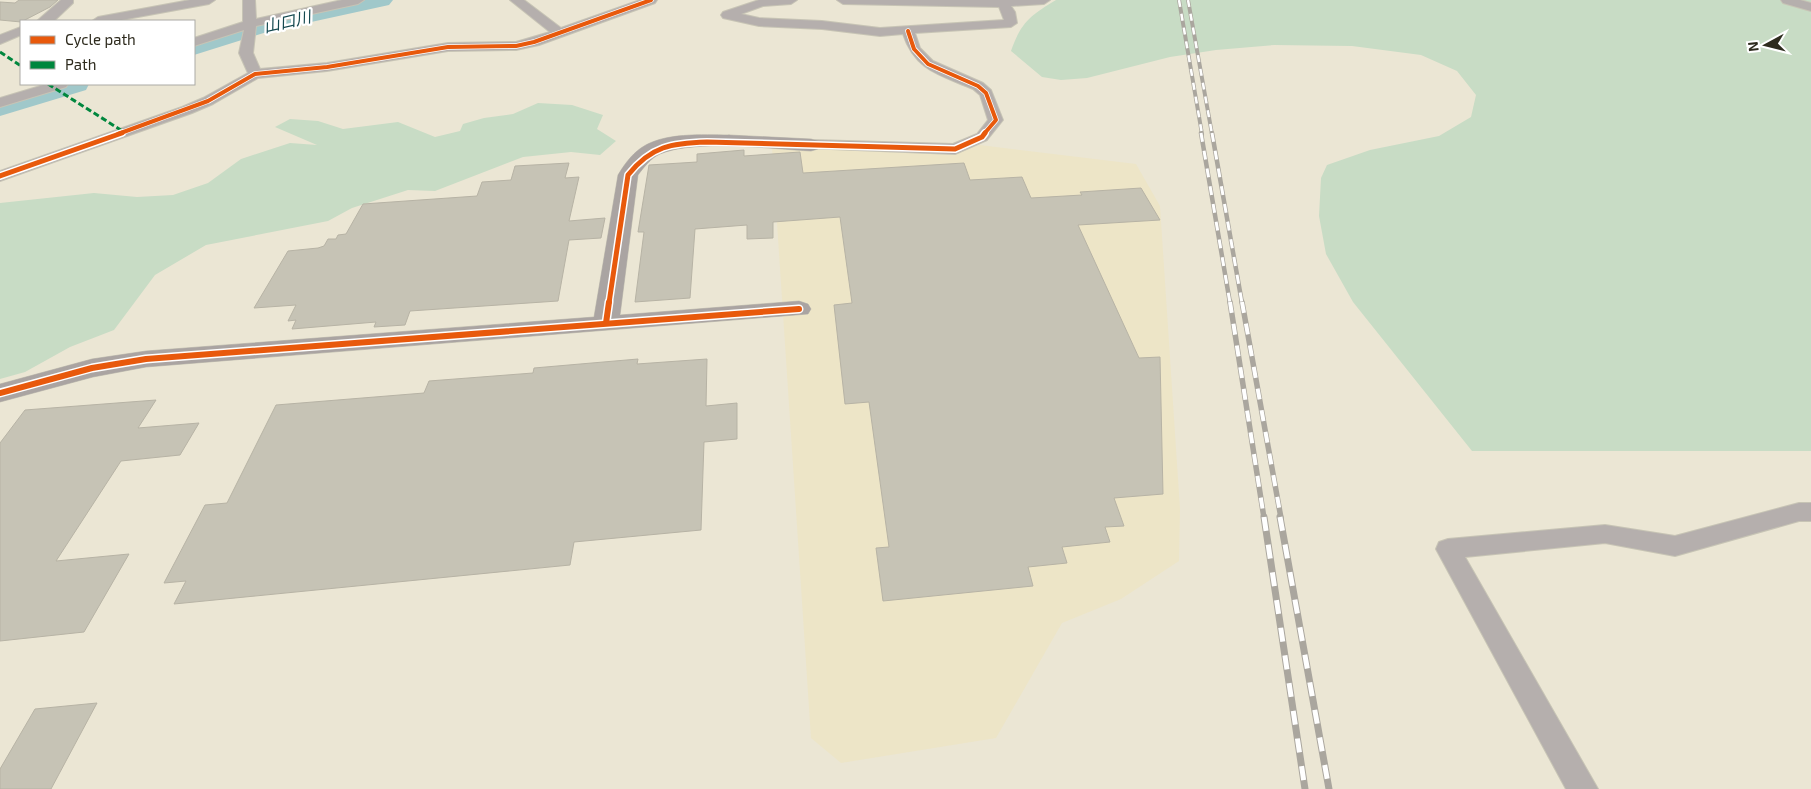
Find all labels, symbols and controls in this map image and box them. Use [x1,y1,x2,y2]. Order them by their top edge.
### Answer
water label: 山口川 [261,6,314,36]
legend [20,20,195,85]
north arrow [1741,20,1791,70]
text: Cycle path [65,30,136,48]
text: N [1744,41,1762,53]
text: Path [65,55,96,73]

